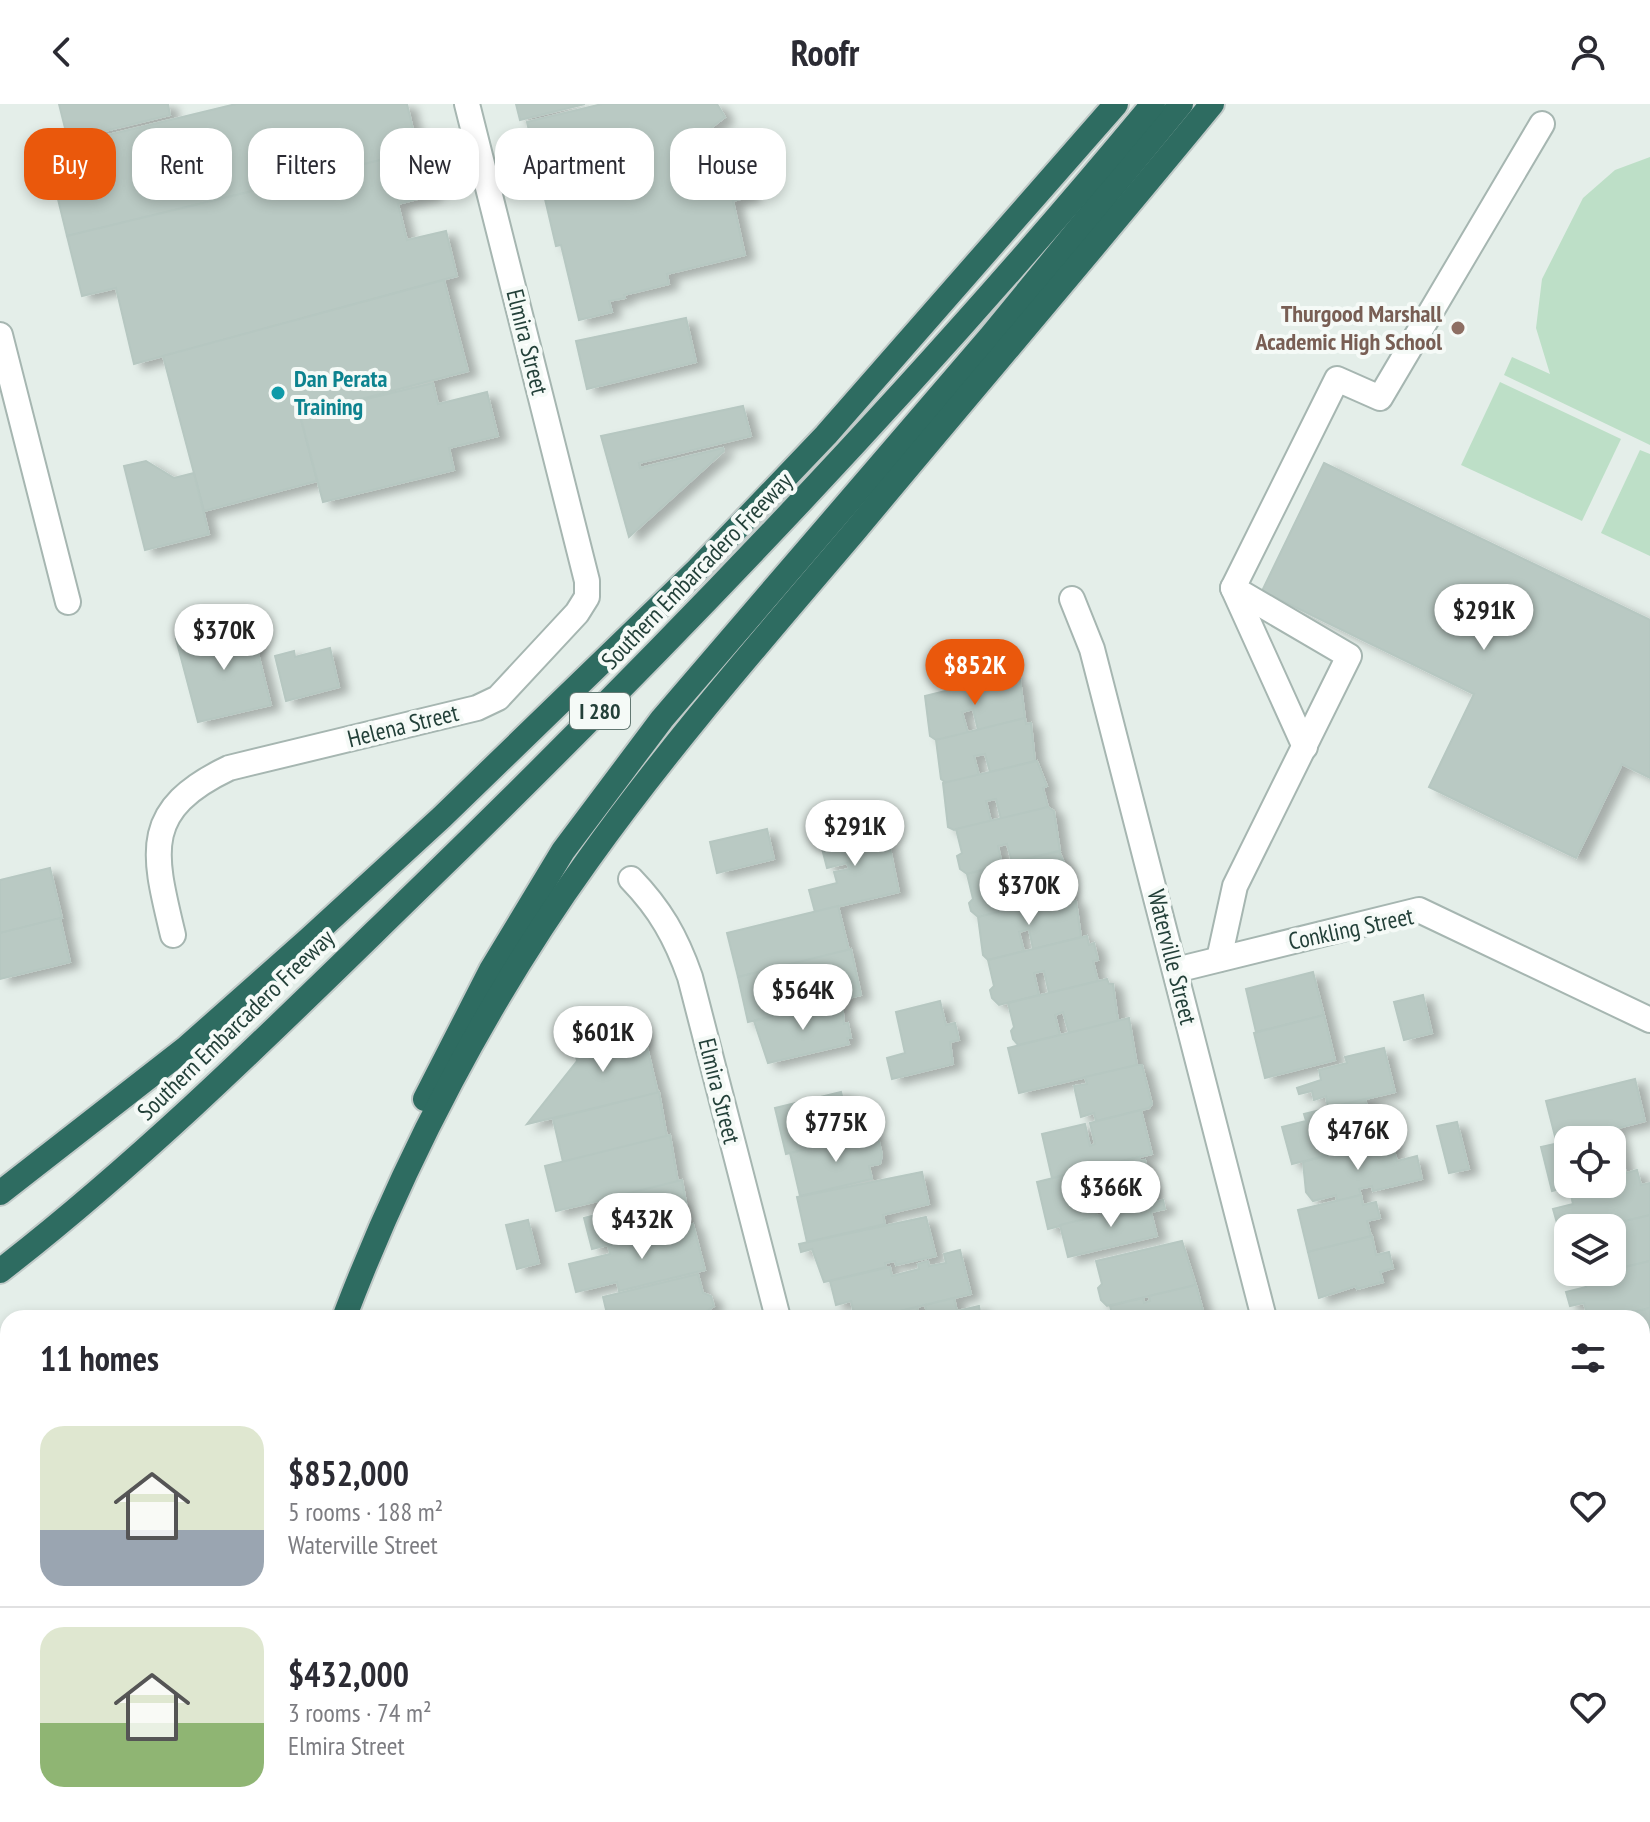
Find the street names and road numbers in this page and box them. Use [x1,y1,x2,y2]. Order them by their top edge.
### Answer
street label: Elmira Street [499,286,556,398]
street label: Southern Embarcadero Freeway [594,466,799,676]
road number: I 280 [570,693,630,729]
street label: Helena Street [344,697,462,754]
street label: Waterville Street [1141,886,1204,1028]
street label: Conkling Street [1286,900,1417,957]
street label: Southern Embarcadero Freeway [131,922,341,1127]
street label: Elmira Street [691,1035,748,1147]

